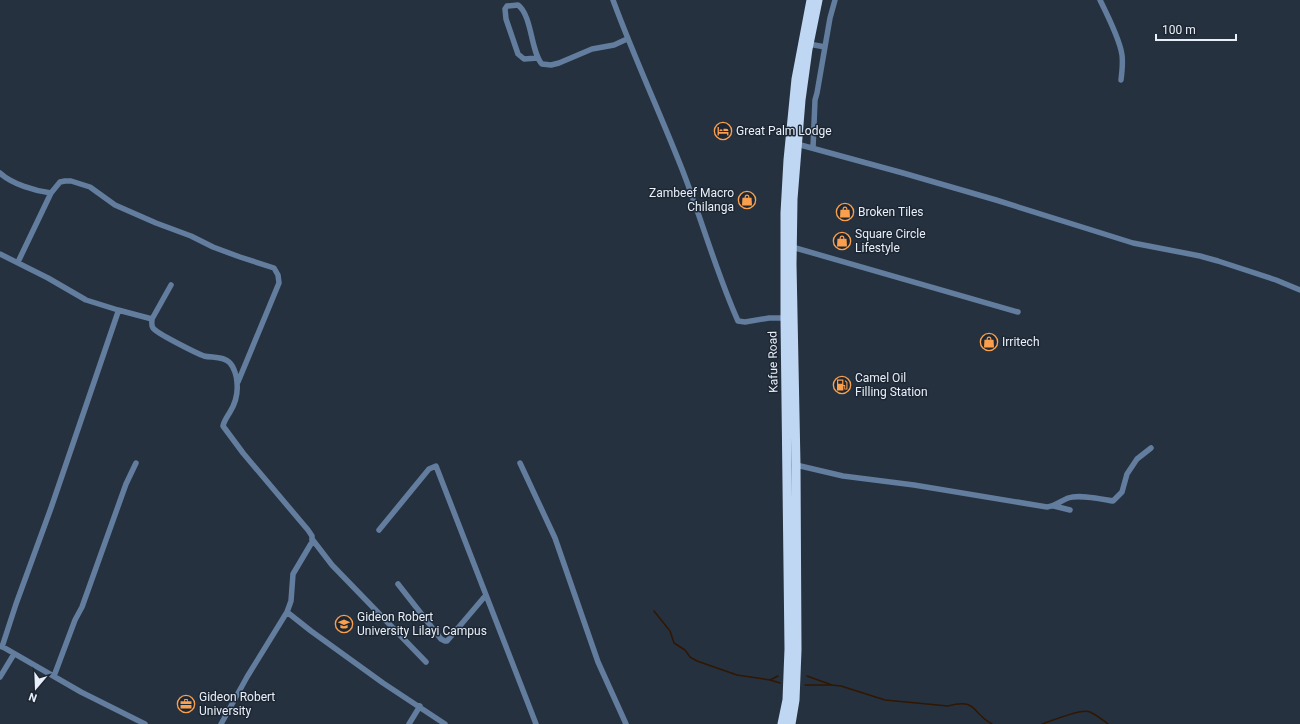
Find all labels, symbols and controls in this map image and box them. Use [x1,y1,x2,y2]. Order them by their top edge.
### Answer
scale bar [1156,16,1236,42]
text: 100 m [1162,23,1196,37]
hotel icon: Great Palm Lodge [713,121,733,141]
place label: Great Palm Lodge [736,124,832,138]
place label: Zambeef Macro Chilanga [649,186,734,214]
shop icon: Zambeef Macro Chilanga [737,190,757,210]
shop icon: Broken Tiles [835,202,855,222]
place label: Broken Tiles [858,205,924,219]
place label: Square Circle Lifestyle [855,227,926,255]
shop icon: Square Circle Lifestyle [832,231,852,251]
street label: Kafue Road [765,331,781,393]
shop icon: Irritech [979,332,999,352]
place label: Irritech [1002,335,1040,349]
place label: Camel Oil Filling Station [855,371,928,399]
fuel station icon: Camel Oil Filling Station [832,375,852,395]
place label: Gideon Robert University Lilayi Campus [357,610,487,638]
school or university icon: Gideon Robert University Lilayi Campus [334,614,354,634]
north arrow [16,668,56,708]
text: N [27,689,39,704]
place label: Gideon Robert University [199,690,275,718]
office icon: Gideon Robert University [176,694,196,714]

